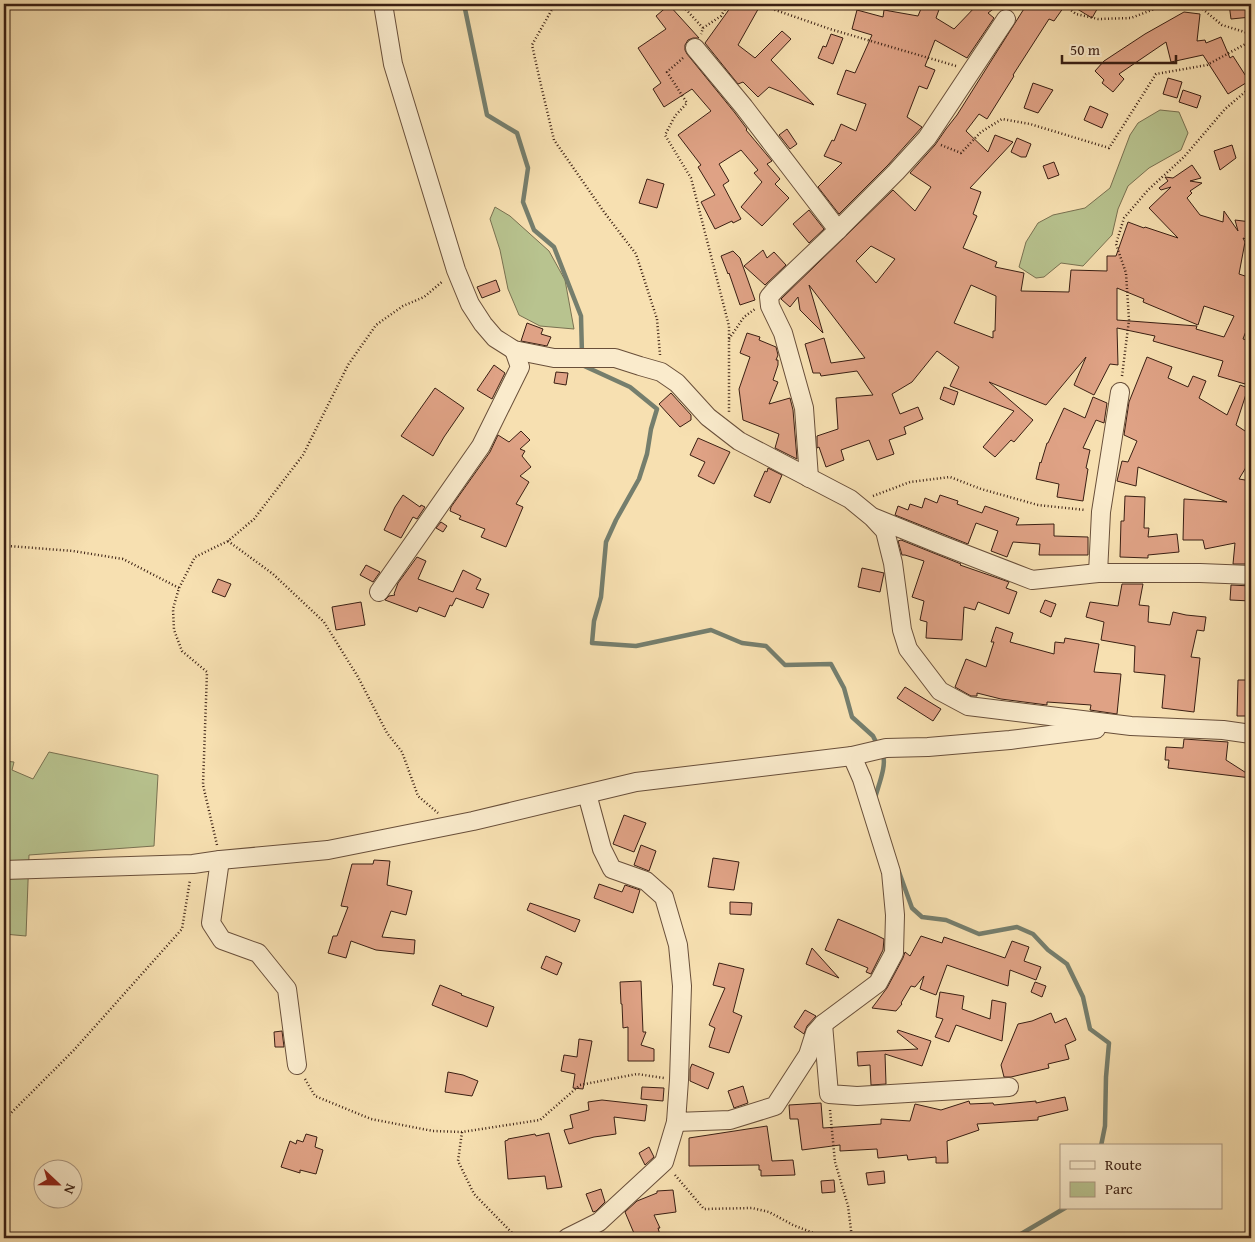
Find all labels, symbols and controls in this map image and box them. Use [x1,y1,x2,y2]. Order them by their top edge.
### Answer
scale bar [1062,32,1176,64]
text: 50 m [1070,39,1101,60]
legend [1060,1144,1222,1210]
text: Route [1105,1154,1142,1175]
north arrow [32,1160,82,1210]
text: Parc [1105,1178,1133,1199]
text: N [59,1181,81,1198]

